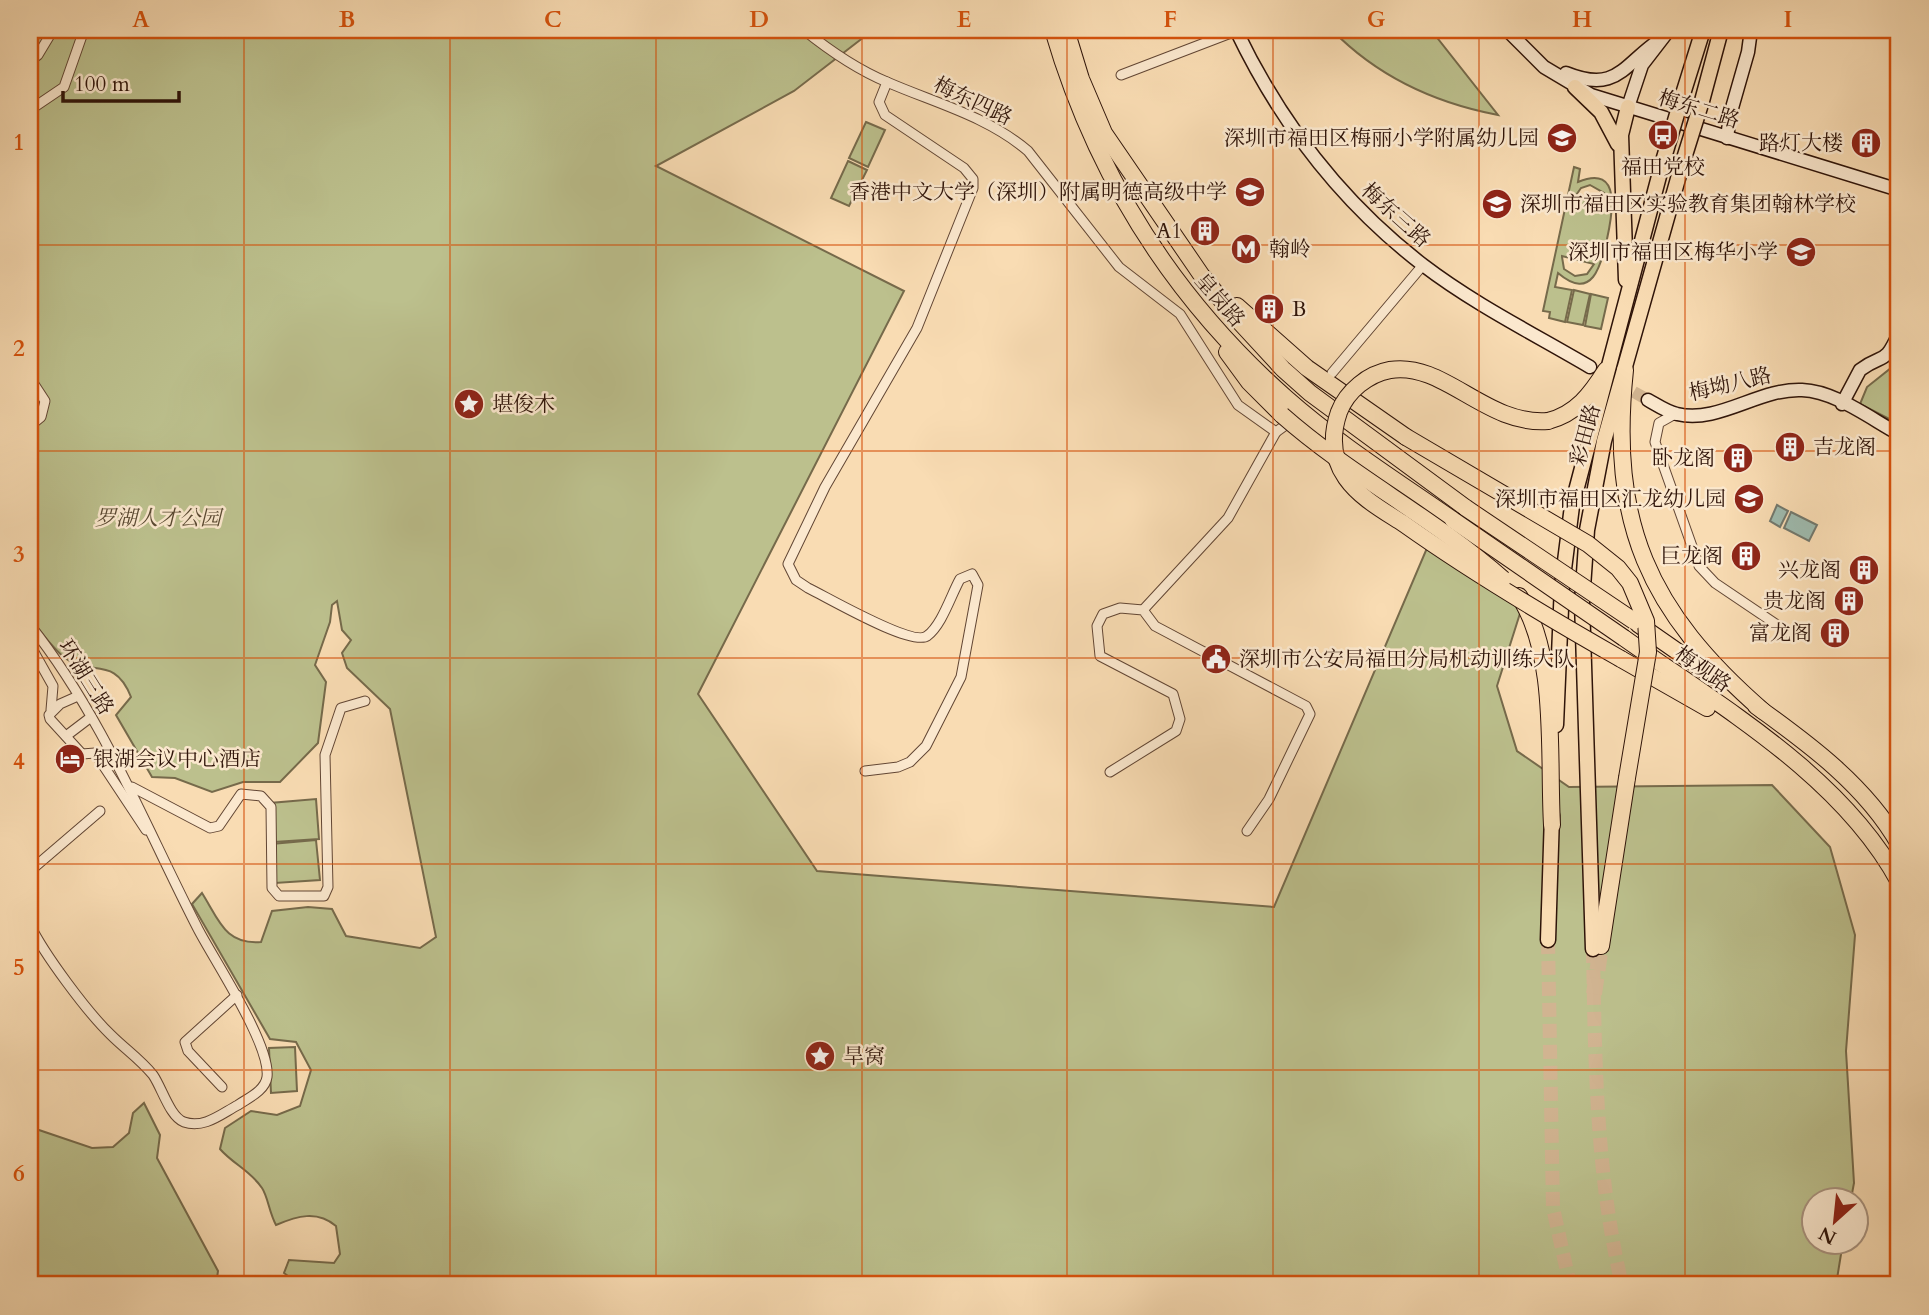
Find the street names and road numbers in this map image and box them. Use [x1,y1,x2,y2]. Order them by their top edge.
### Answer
street label: 梅东四路 [929,71,1017,132]
street label: 梅东二路 [1654,83,1743,136]
street label: 梅东三路 [1355,176,1437,254]
street label: 皇岗路 [1188,267,1251,334]
street label: 梅坳八路 [1686,361,1774,408]
street label: 彩田路 [1563,401,1608,469]
street label: 环湖三路 [51,634,120,721]
street label: 梅观路 [1669,639,1737,699]

